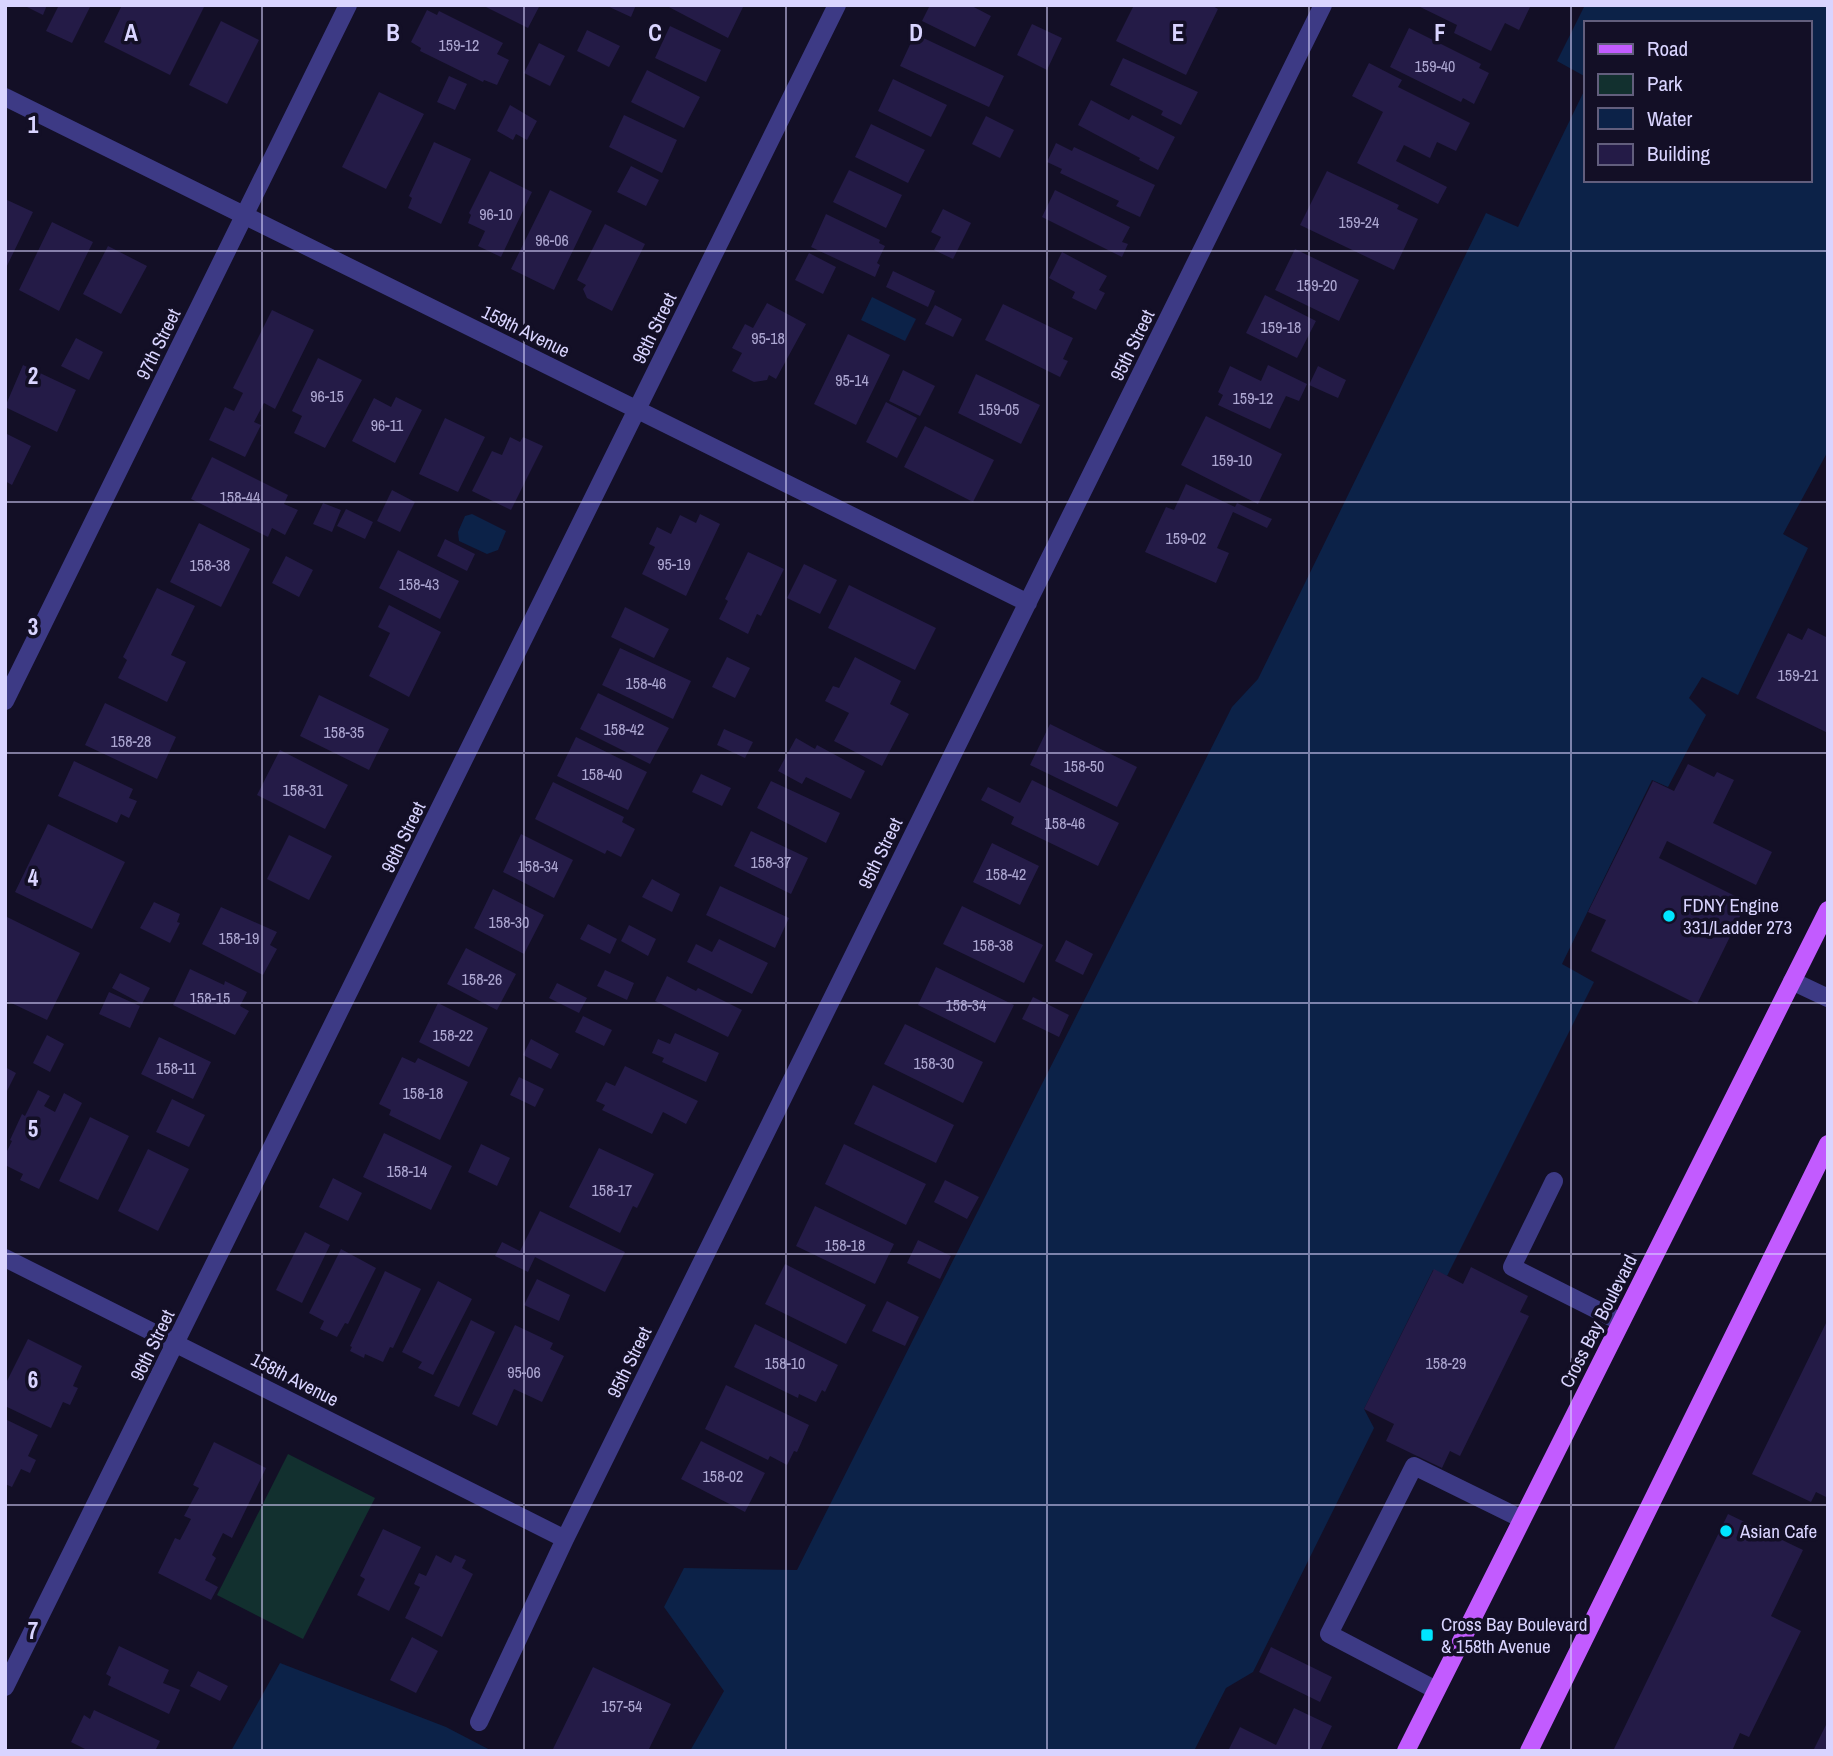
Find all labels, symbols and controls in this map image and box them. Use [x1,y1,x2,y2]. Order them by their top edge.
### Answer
text: A [124,17,138,48]
text: B [386,17,400,48]
text: C [648,17,662,48]
text: D [909,17,923,48]
text: E [1172,17,1184,48]
text: F [1434,17,1446,48]
legend [1584,21,1812,182]
house number: 159-12 [439,34,479,56]
text: Road [1647,34,1688,63]
house number: 159-40 [1415,55,1455,77]
text: Park [1647,69,1683,98]
text: Water [1647,104,1693,133]
text: 1 [28,109,39,140]
text: Building [1647,139,1711,168]
house number: 96-10 [479,203,513,225]
house number: 159-24 [1339,211,1379,233]
house number: 96-06 [535,229,569,251]
house number: 159-20 [1297,274,1337,296]
street label: 96th Street [626,287,683,368]
street label: 159th Avenue [478,298,574,364]
street label: 97th Street [130,303,187,384]
street label: 95th Street [1104,304,1161,385]
house number: 159-18 [1261,316,1301,338]
house number: 95-18 [751,327,785,349]
text: 2 [28,360,38,391]
house number: 95-14 [835,369,869,391]
house number: 96-15 [310,385,344,407]
house number: 159-12 [1233,387,1273,409]
house number: 159-05 [979,398,1019,420]
house number: 96-11 [371,414,404,436]
house number: 159-10 [1212,449,1252,471]
house number: 158-44 [220,486,260,508]
house number: 159-02 [1166,527,1206,549]
house number: 95-19 [657,553,691,575]
house number: 158-38 [190,554,230,576]
house number: 158-43 [399,573,439,595]
text: 3 [28,611,38,642]
house number: 159-21 [1778,664,1819,686]
house number: 158-46 [626,672,666,694]
house number: 158-42 [604,718,644,740]
house number: 158-35 [324,721,364,743]
house number: 158-28 [111,730,151,752]
house number: 158-50 [1064,755,1104,777]
house number: 158-40 [582,763,622,785]
house number: 158-31 [283,779,324,801]
street label: 96th Street [375,796,432,877]
street label: 95th Street [852,812,909,893]
house number: 158-46 [1045,812,1085,834]
house number: 158-37 [751,851,791,873]
house number: 158-34 [518,855,558,877]
text: 4 [28,862,39,893]
house number: 158-42 [986,863,1026,885]
place label: FDNY Engine 331/Ladder 273 [1683,892,1792,940]
marker: FDNY Engine 331/Ladder 273 [1661,908,1677,924]
house number: 158-30 [489,911,529,933]
house number: 158-19 [219,927,259,949]
house number: 158-38 [973,934,1013,956]
house number: 158-26 [462,968,502,990]
house number: 158-15 [190,987,230,1009]
house number: 158-34 [946,994,986,1016]
house number: 158-22 [433,1024,473,1046]
house number: 158-30 [914,1052,954,1074]
house number: 158-11 [156,1057,197,1079]
house number: 158-18 [403,1082,443,1104]
text: 5 [28,1113,38,1144]
house number: 158-14 [387,1160,427,1182]
house number: 158-17 [592,1179,632,1201]
house number: 158-18 [825,1234,865,1256]
street label: Cross Bay Boulevard [1553,1250,1643,1392]
street label: 96th Street [124,1304,181,1385]
street label: 95th Street [601,1321,658,1402]
street label: 158th Avenue [247,1346,343,1412]
house number: 158-10 [765,1352,805,1374]
house number: 158-29 [1426,1352,1466,1374]
house number: 95-06 [507,1361,541,1383]
text: 6 [28,1364,38,1395]
house number: 158-02 [703,1465,743,1487]
place label: Asian Cafe [1739,1518,1817,1544]
marker: Asian Cafe [1718,1523,1734,1539]
place label: Cross Bay Boulevard & 158th Avenue [1441,1611,1587,1659]
text: 7 [28,1615,38,1646]
marker: Cross Bay Boulevard & 158th Avenue [1419,1627,1435,1643]
house number: 157-54 [602,1695,642,1717]

